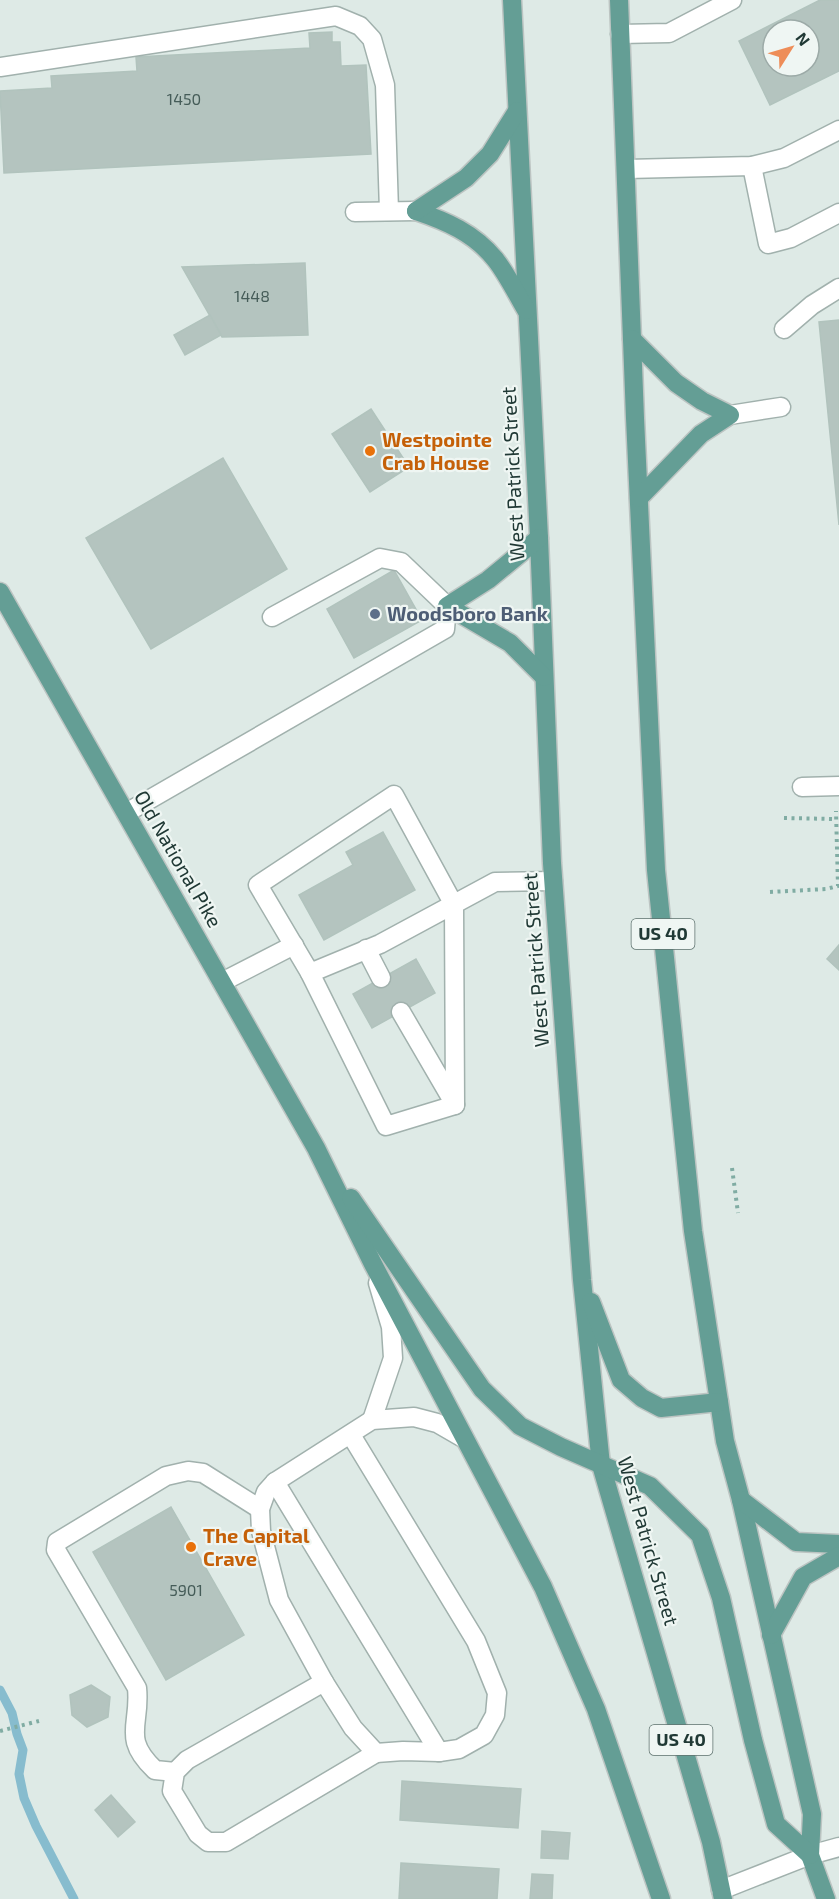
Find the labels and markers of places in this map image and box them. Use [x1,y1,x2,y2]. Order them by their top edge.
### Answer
place label: Westpointe Crab House [382,427,492,474]
marker: Westpointe Crab House [363,444,377,458]
place label: Woodsboro Bank [387,601,549,625]
marker: Woodsboro Bank [368,607,382,621]
place label: The Capital Crave [203,1523,310,1570]
marker: The Capital Crave [184,1540,198,1554]

